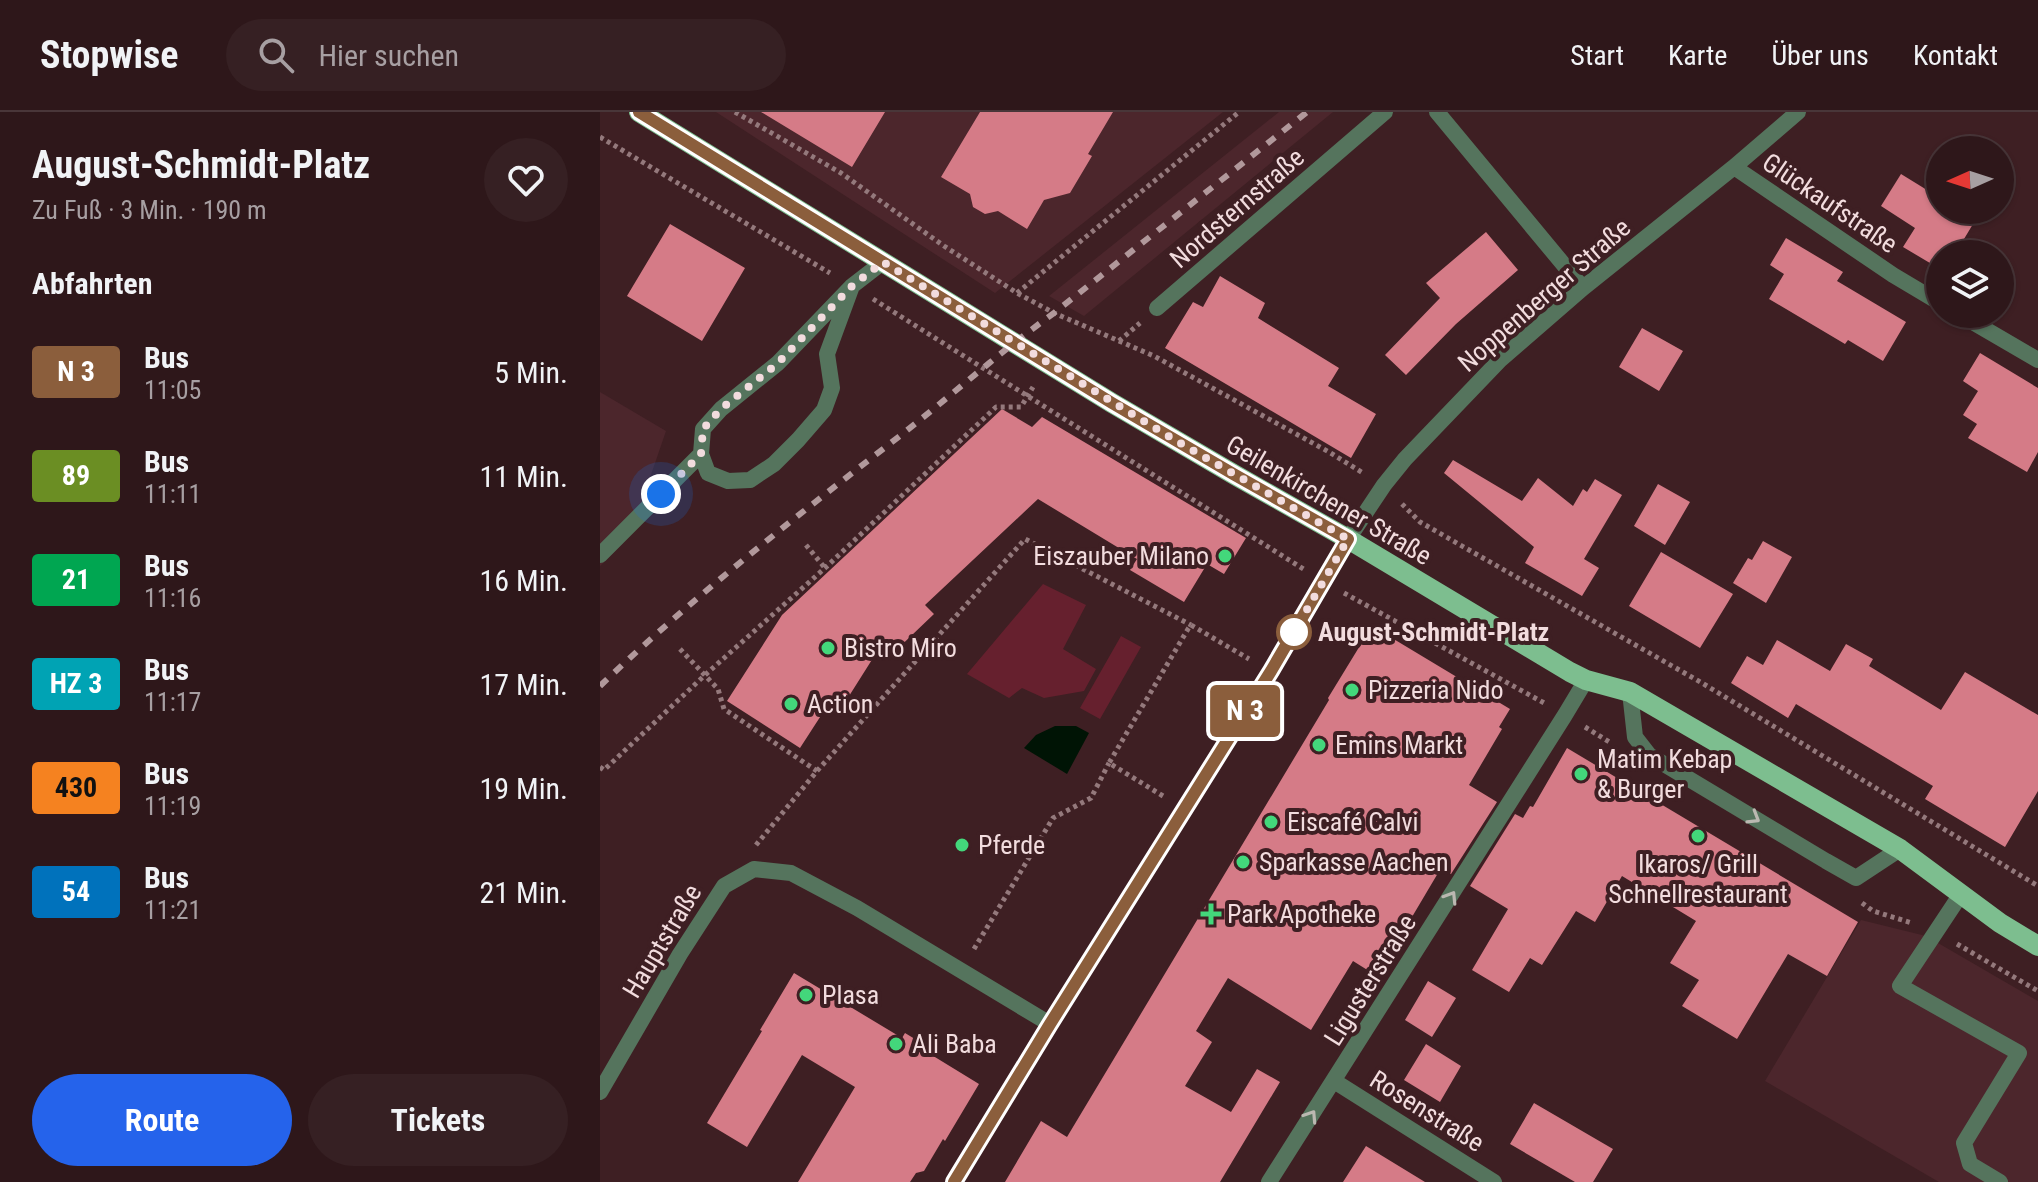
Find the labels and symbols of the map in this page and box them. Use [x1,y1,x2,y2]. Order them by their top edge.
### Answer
north arrow [1926,136,2014,224]
street label: Nordsternstraße [1164,142,1310,274]
street label: Glückaufstraße [1757,147,1903,259]
street label: Noppenberger Straße [1452,212,1636,378]
street label: Geilenkirchener Straße [1221,429,1437,571]
your location [641,474,681,514]
place label: Eiszauber Milano [1033,541,1209,571]
marker: Eiszauber Milano [1216,547,1234,565]
marker: August-Schmidt-Platz [1277,615,1311,649]
place label: August-Schmidt-Platz [1318,617,1549,647]
place label: Bistro Miro [844,633,957,663]
marker: Bistro Miro [819,639,837,657]
place label: Pizzeria Nido [1368,675,1504,705]
marker: Pizzeria Nido [1343,681,1361,699]
line badge: N 3 [1199,685,1291,737]
place label: Action [807,689,873,719]
marker: Action [782,695,800,713]
place label: Emins Markt [1335,730,1463,760]
marker: Emins Markt [1310,736,1328,754]
place label: Matim Kebap & Burger [1597,744,1732,804]
marker: Matim Kebap & Burger [1572,765,1590,783]
place label: Eiscafé Calvi [1287,807,1419,837]
one-way arrow [1745,808,1760,824]
marker: Eiscafé Calvi [1262,813,1280,831]
marker: Ikaros/ Grill Schnellrestaurant [1689,827,1707,845]
place label: Pferde [978,830,1045,860]
marker: Pferde [953,836,971,854]
place label: Sparkasse Aachen [1259,847,1449,877]
place label: Ikaros/ Grill Schnellrestaurant [1608,849,1788,909]
marker: Sparkasse Aachen [1234,853,1252,871]
street label: Hauptstraße [616,879,708,1003]
one-way arrow [1441,891,1456,906]
place label: Park Apotheke [1227,899,1376,929]
marker: Park Apotheke [1202,905,1220,923]
street label: Ligusterstraße [1318,909,1422,1051]
place label: Plasa [822,980,879,1010]
marker: Plasa [797,986,815,1004]
place label: Ali Baba [912,1029,997,1059]
marker: Ali Baba [887,1035,905,1053]
street label: Rosenstraße [1364,1064,1490,1158]
one-way arrow [1302,1111,1317,1125]

